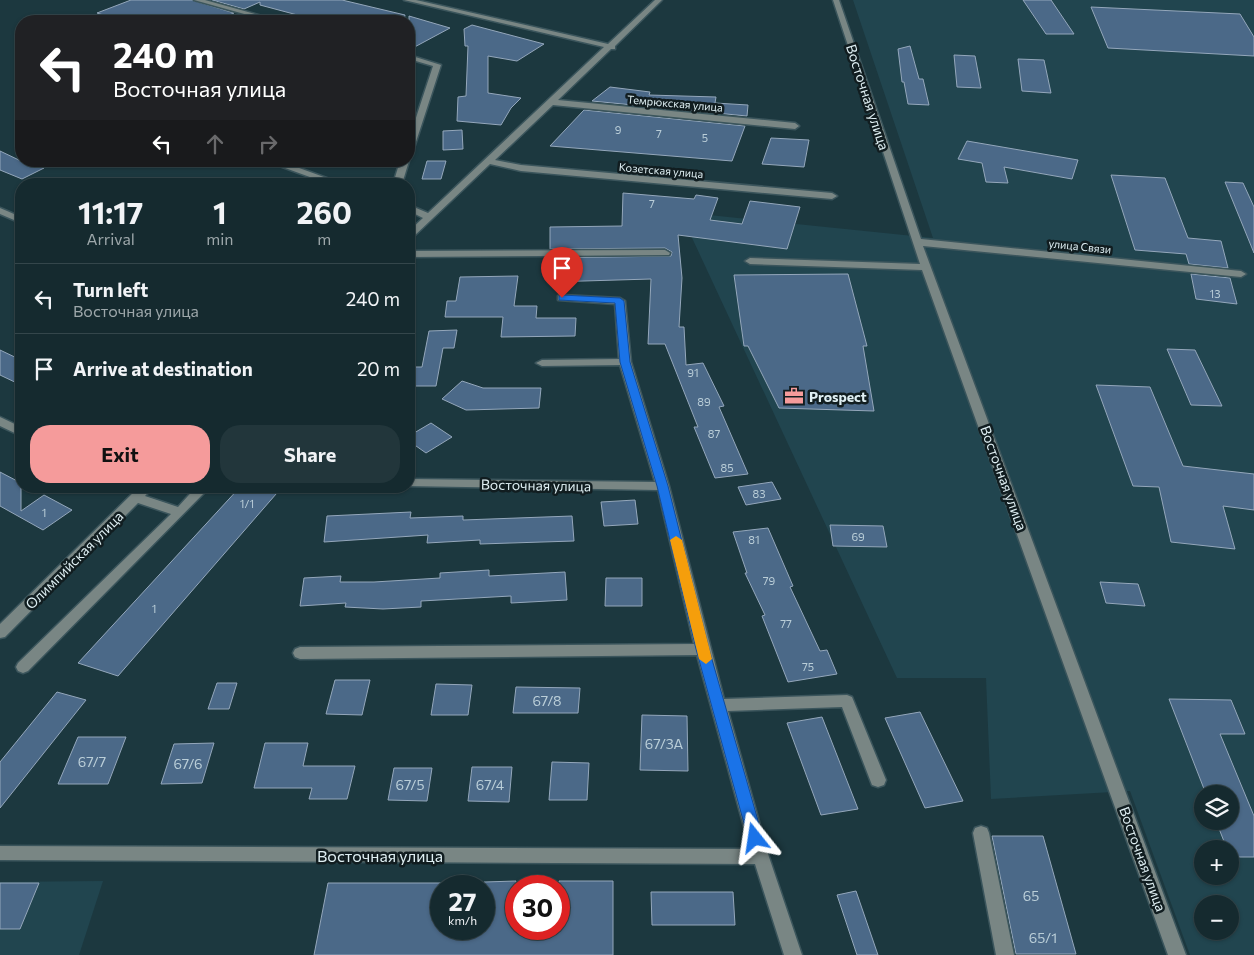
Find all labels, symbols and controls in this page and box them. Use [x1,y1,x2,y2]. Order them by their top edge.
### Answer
text: 240 m [113,32,214,75]
icon: left [30,35,95,100]
street label: Восточная улица [843,42,893,152]
text: Восточная улица [113,75,286,102]
street label: Темрюкская улица [627,92,723,114]
house number: 9 [615,123,622,136]
house number: 7 [656,127,662,140]
icon: left [148,130,176,158]
icon: ahead [201,130,229,158]
icon: right [254,130,282,158]
house number: 5 [702,131,708,144]
street label: Козетская улица [618,160,704,180]
text: 11:17 [78,193,143,230]
text: 1 [213,193,227,230]
text: 260 [297,193,352,230]
house number: 7 [649,197,655,210]
text: Arrival [86,229,135,248]
text: min [206,229,234,248]
text: m [317,229,331,248]
street label: улица Связи [1048,236,1112,256]
pin [541,247,583,298]
icon: arrive [548,254,576,282]
text: Turn left [73,278,148,301]
icon: left [30,285,58,313]
text: 240 m [346,287,400,310]
house number: 13 [1210,287,1220,300]
text: Восточная улица [73,301,199,320]
icon: arrive [30,355,58,383]
text: Arrive at destination [73,357,253,380]
text: 20 m [357,357,400,380]
house number: 91 [687,366,699,379]
office icon: Prospect [783,385,805,407]
place label: Prospect [809,388,867,405]
house number: 89 [697,395,711,408]
street label: Восточная улица [977,423,1031,533]
button: Exit [30,425,210,483]
button: Share [220,425,400,483]
house number: 87 [708,427,720,440]
house number: 85 [721,461,734,474]
street label: Восточная улица [481,476,591,494]
house number: 83 [753,487,765,500]
house number: 1/1 [240,497,254,510]
house number: 1 [42,506,46,519]
street label: Олимпийская улица [22,508,126,612]
house number: 69 [851,530,865,543]
house number: 81 [748,533,760,546]
house number: 79 [763,574,776,587]
house number: 1 [152,602,156,615]
house number: 77 [780,617,792,630]
house number: 75 [802,660,814,673]
house number: 67/8 [532,692,562,709]
house number: 67/3А [645,735,684,752]
house number: 67/7 [78,753,106,770]
house number: 67/6 [173,755,203,772]
house number: 67/5 [395,776,425,793]
house number: 67/4 [476,776,505,793]
map controls [1194,785,1239,940]
button: layers [1194,785,1239,830]
street label: Восточная улица [1116,804,1170,914]
position arrow [728,811,780,863]
button: + [1194,840,1239,885]
street label: Восточная улица [317,846,443,865]
speed limit sign: 30 [505,875,570,940]
text: 27 [449,886,476,916]
house number: 65 [1023,887,1039,904]
button: − [1194,895,1239,940]
text: km/h [448,913,477,927]
house number: 65/1 [1029,929,1057,946]

